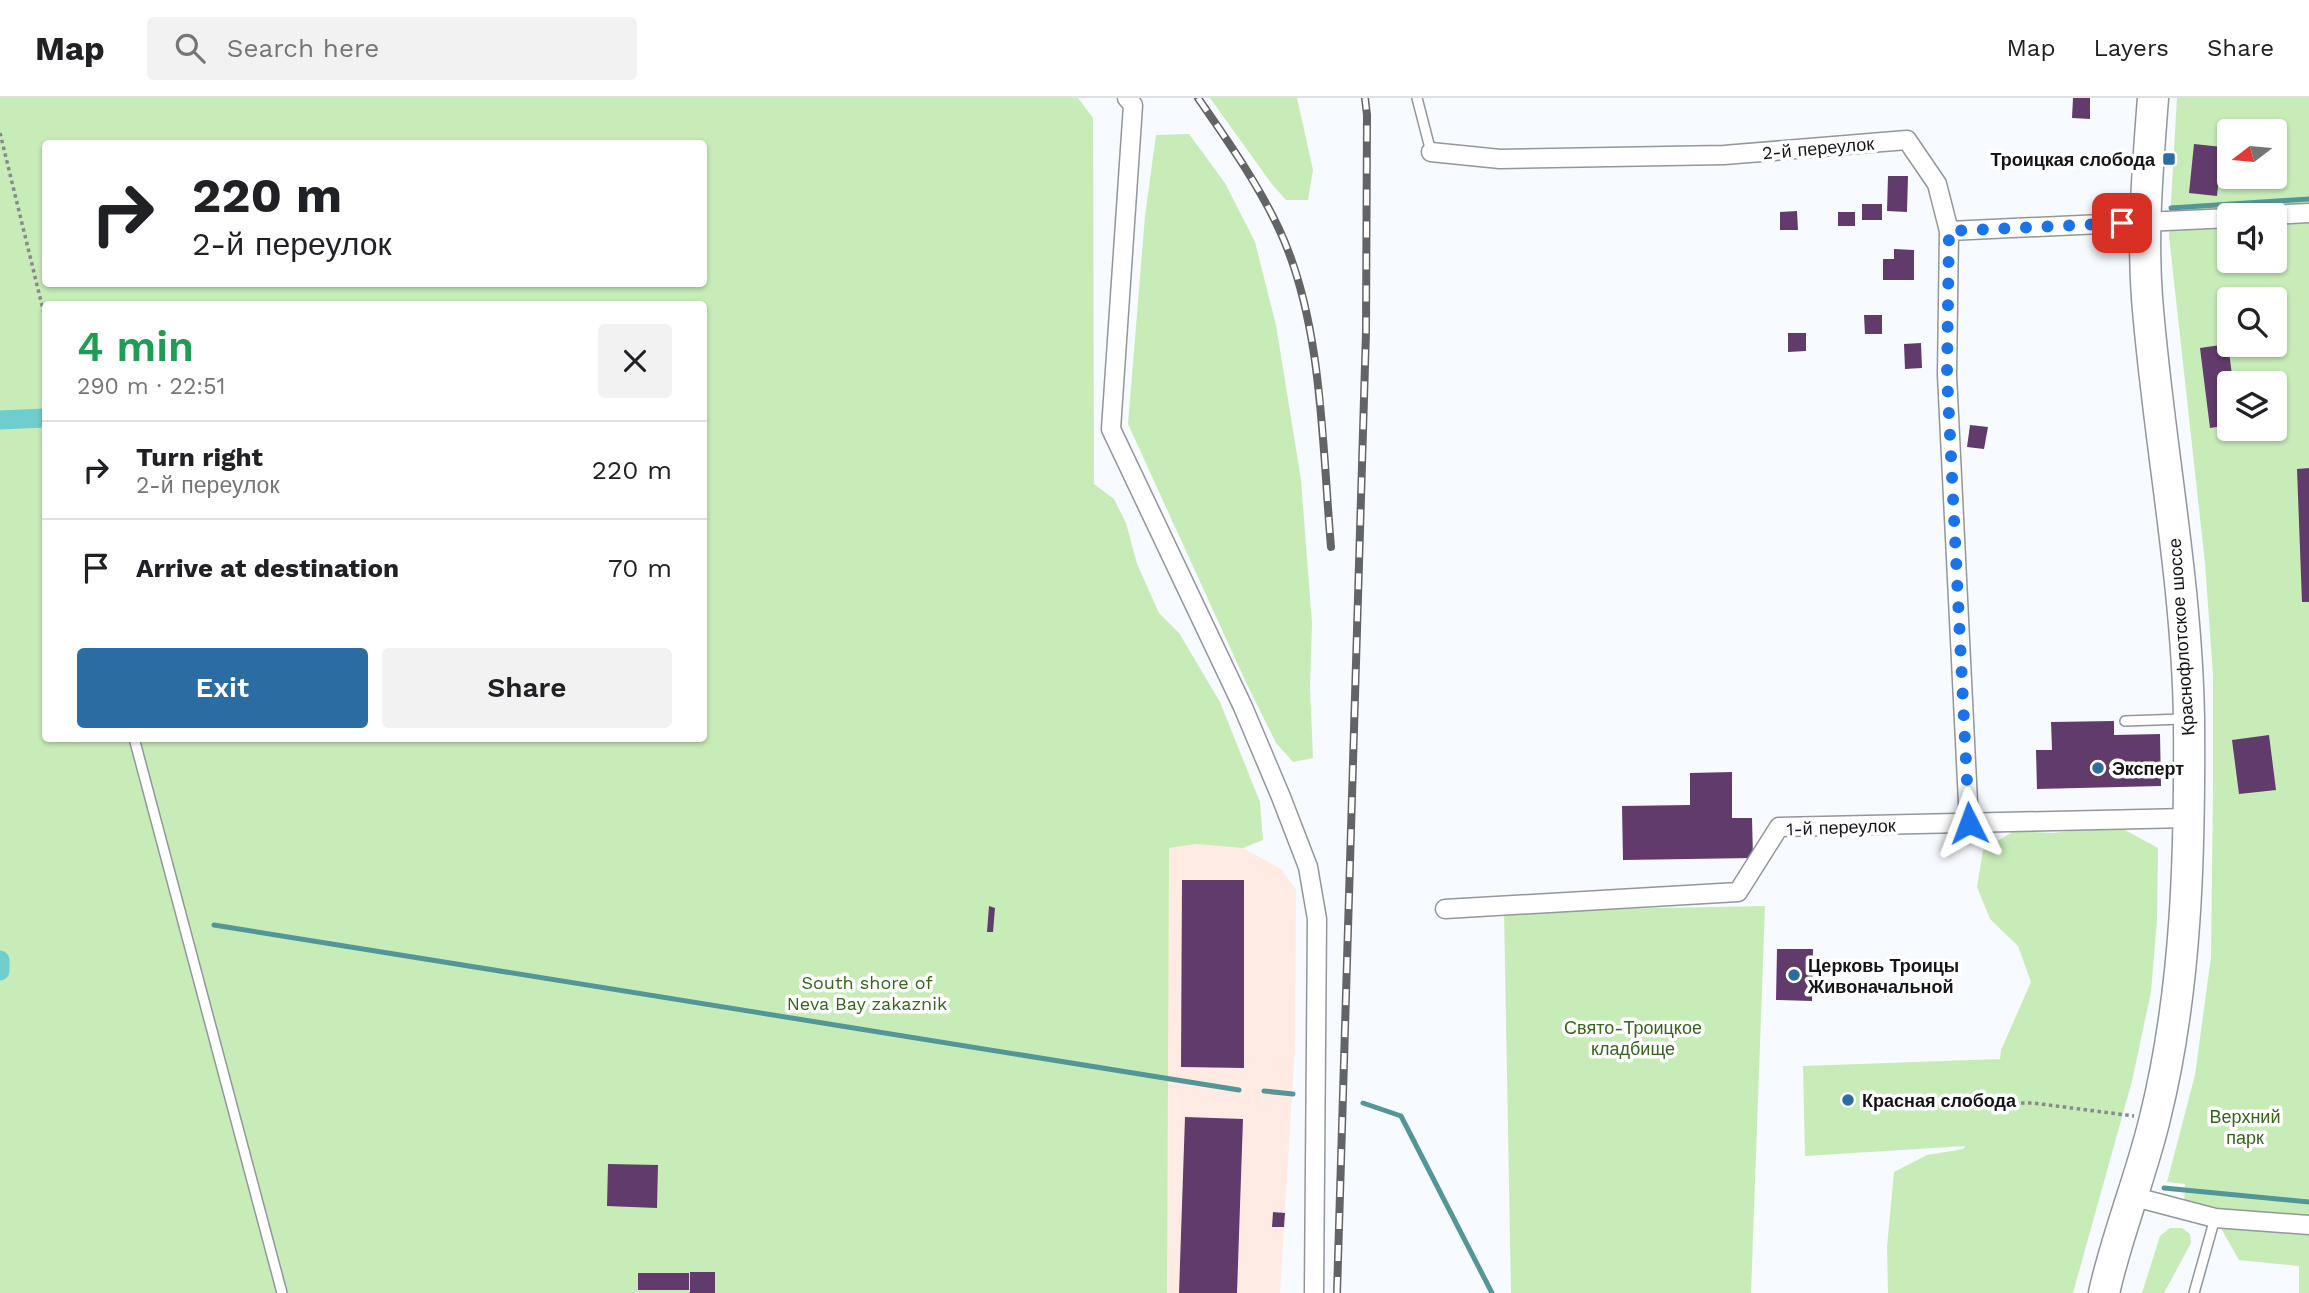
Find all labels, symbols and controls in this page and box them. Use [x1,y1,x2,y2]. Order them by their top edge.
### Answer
search box [147,17,637,80]
text: Map [35,29,105,68]
icon: search [171,29,209,67]
text: Search here [227,33,379,63]
text: Map [2007,34,2055,62]
text: Layers [2093,34,2169,62]
text: Share [2207,34,2274,62]
north arrow [2217,119,2287,189]
map controls [2217,119,2287,441]
street label: 2-й переулок [1761,133,1875,163]
place label: Троицкая слобода [1990,149,2156,170]
marker: Троицкая слобода [2161,151,2177,167]
text: 220 m [192,166,342,224]
icon: right [77,168,168,259]
pin [2092,193,2152,253]
button: sound [2217,203,2287,273]
icon: arrive [2103,204,2141,242]
text: 2-й переулок [192,225,392,263]
button: search [2217,287,2287,357]
text: 4 min [77,322,194,371]
button: close [598,324,672,398]
button: layers [2217,371,2287,441]
text: 290 m · 22:51 [77,373,226,400]
text: Turn right [136,442,263,472]
icon: right [77,451,115,489]
text: 220 m [592,455,672,485]
text: 2-й переулок [136,472,279,499]
street label: Краснофлотское шоссе [2164,538,2198,736]
icon: arrive [77,549,115,587]
text: Arrive at destination [136,553,399,583]
text: 70 m [608,553,672,583]
button: Exit [77,648,368,728]
button: Share [382,648,672,728]
place label: Эксперт [2112,758,2184,779]
marker: Эксперт [2090,760,2106,776]
position arrow [1932,786,2006,860]
street label: 1-й переулок [1786,815,1896,839]
place label: Церковь Троицы Живоначальной [1807,955,1959,997]
marker: Церковь Троицы Живоначальной [1786,967,1802,983]
park label: South shore of Neva Bay zakaznik [787,972,947,1014]
park label: Свято-Троицкое кладбище [1564,1017,1702,1059]
place label: Красная слобода [1862,1090,2017,1111]
marker: Красная слобода [1840,1092,1856,1108]
park label: Верхний парк [2210,1106,2280,1148]

